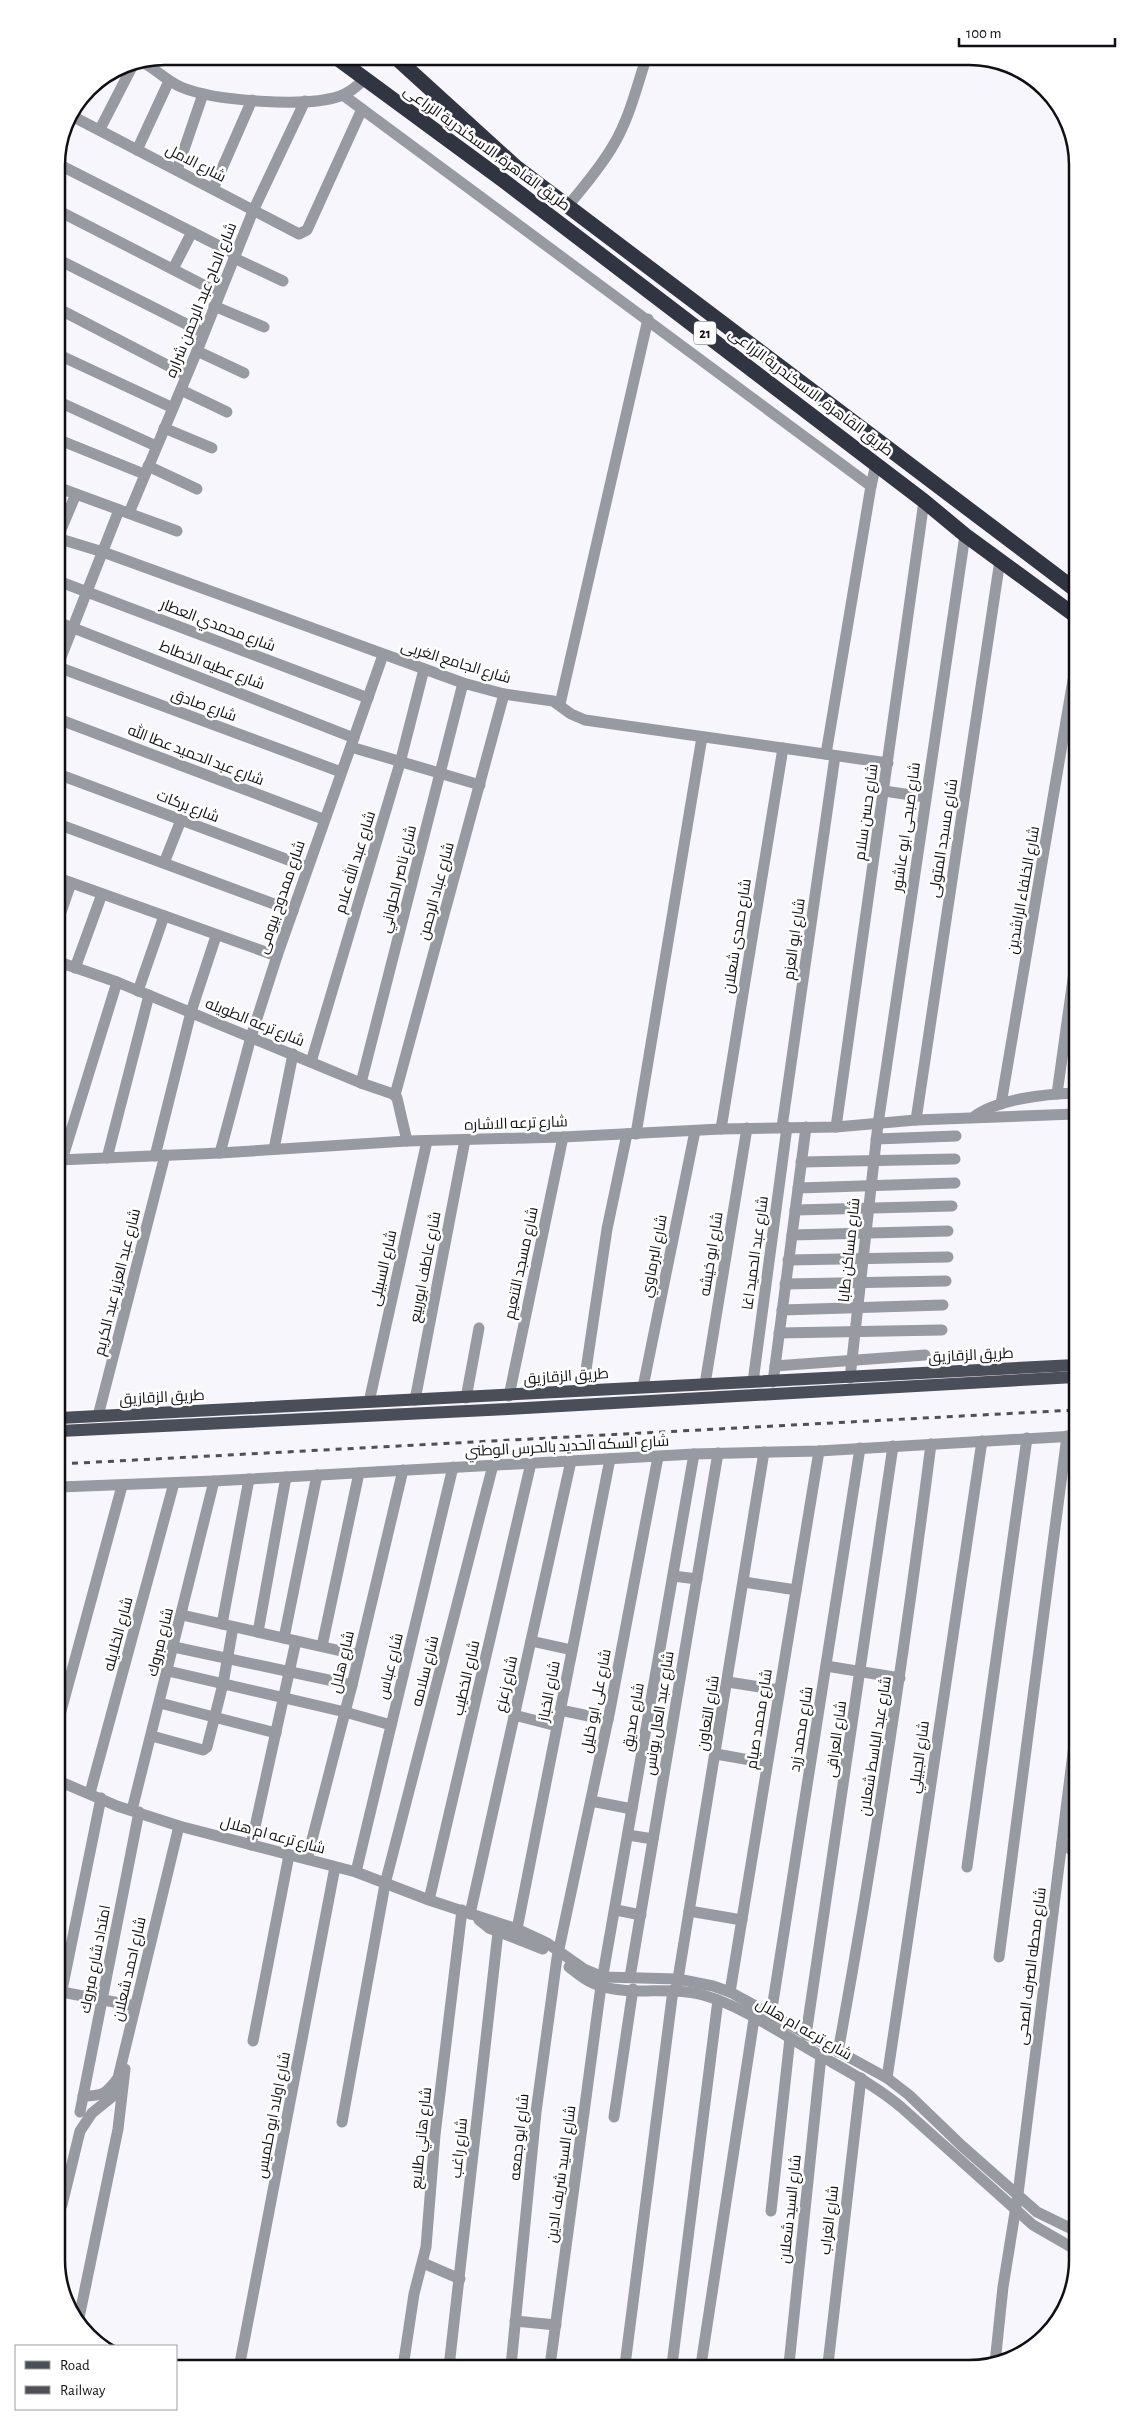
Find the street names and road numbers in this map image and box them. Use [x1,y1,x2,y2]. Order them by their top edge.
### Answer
street label: طريق القاهرة, الاسكندرية الزراعى [400,83,573,215]
street label: شارع الامل [162,141,229,188]
street label: شارع الحاج عبد الرحمن شراره [163,220,242,381]
road number: 21 [694,322,716,344]
street label: طريق القاهرة, الاسكندرية الزراعى [725,326,896,461]
street label: شارع محمدي العطار [156,595,278,658]
street label: شارع عطيه الخطاط [156,638,267,695]
street label: شارع الجامع الغربى [398,638,513,689]
street label: شارع صادق [168,686,239,727]
street label: شارع عبد الحميد عطا الله [125,720,267,791]
street label: شارع صبحى ابو عاشور [889,761,926,894]
street label: شارع حسن سلام [851,763,884,862]
street label: شارع مسجد المتولى [926,777,963,899]
street label: شارع بركات [153,787,222,828]
street label: شارع عبد الله علام [330,808,381,916]
street label: شارع ناصر الحلواني [377,823,423,936]
street label: شارع الخلفاء الراشدين [1004,825,1045,956]
street label: شارع ممدوح بيومى [254,838,311,957]
street label: شارع عباد الرحمن [415,840,460,942]
street label: شارع حمدى شعلان [720,878,757,995]
street label: شارع ابو العزم [780,897,811,981]
street label: شارع ترعه الطويله [202,995,307,1052]
street label: شارع ترعه الاشاره [464,1113,568,1136]
street label: شارع عبد الحميد اغا [739,1195,774,1311]
street label: شارع مساكن طابا [836,1197,865,1303]
street label: شارع مسجد التنعيم [501,1205,544,1321]
street label: شارع عبد العزيز عبد الكريم [91,1207,146,1358]
street label: شارع عاطف ابوربيع [406,1210,447,1324]
street label: شارع ابو خيشه [696,1211,729,1298]
street label: شارع البرماوي [638,1213,674,1300]
street label: شارع السبيلى [367,1229,402,1308]
street label: طريق الزقازيق [928,1346,1014,1367]
street label: طريق الزقازيق [523,1366,609,1389]
street label: طريق الزقازيق [119,1388,205,1409]
street label: شارع السكه الحديد بالحرس الوطني [464,1433,670,1463]
street label: شارع الخلايله [100,1595,138,1674]
street label: شارع مبروك [144,1606,179,1679]
street label: شارع هلال [327,1629,360,1695]
street label: شارع عباس [374,1631,409,1701]
street label: شارع سلامه [408,1634,444,1709]
street label: شارع الخطيب [450,1639,485,1718]
street label: شارع على ابو خليل [578,1648,617,1755]
street label: شارع عبد العال يونس [641,1650,680,1777]
street label: شارع زعزع [492,1654,523,1714]
street label: شارع الخباز [535,1659,566,1724]
street label: شارع محمد صيام [743,1668,778,1771]
street label: شارع التعاون [694,1674,725,1752]
street label: شارع عبد الباسط شعلان [856,1675,897,1817]
street label: شارع صديق [619,1681,650,1753]
street label: شارع محمد زرد [786,1685,819,1773]
street label: شارع العراقى [823,1700,852,1779]
street label: شارع الجبيلي [906,1720,936,1795]
street label: شارع ترعه ام هلال [218,1813,327,1860]
street label: شارع محطه الصرف الصحى [1013,1886,1052,2046]
street label: امتداد شارع مبروك [77,1904,116,2015]
street label: شارع احمد شعلان [109,1915,152,2023]
street label: شارع ترعه ام هلال [752,1995,855,2066]
street label: شارع اولاد ابو حلميس [253,2050,296,2180]
street label: شارع هاني طلايع [408,2086,438,2190]
street label: شارع ابو جمعه [506,2093,535,2182]
street label: شارع السيد شريف الدين [543,2104,582,2244]
street label: شارع راغب [448,2117,473,2179]
street label: شارع السيد شعلان [776,2154,807,2265]
street label: شارع الغراب [817,2184,844,2256]

